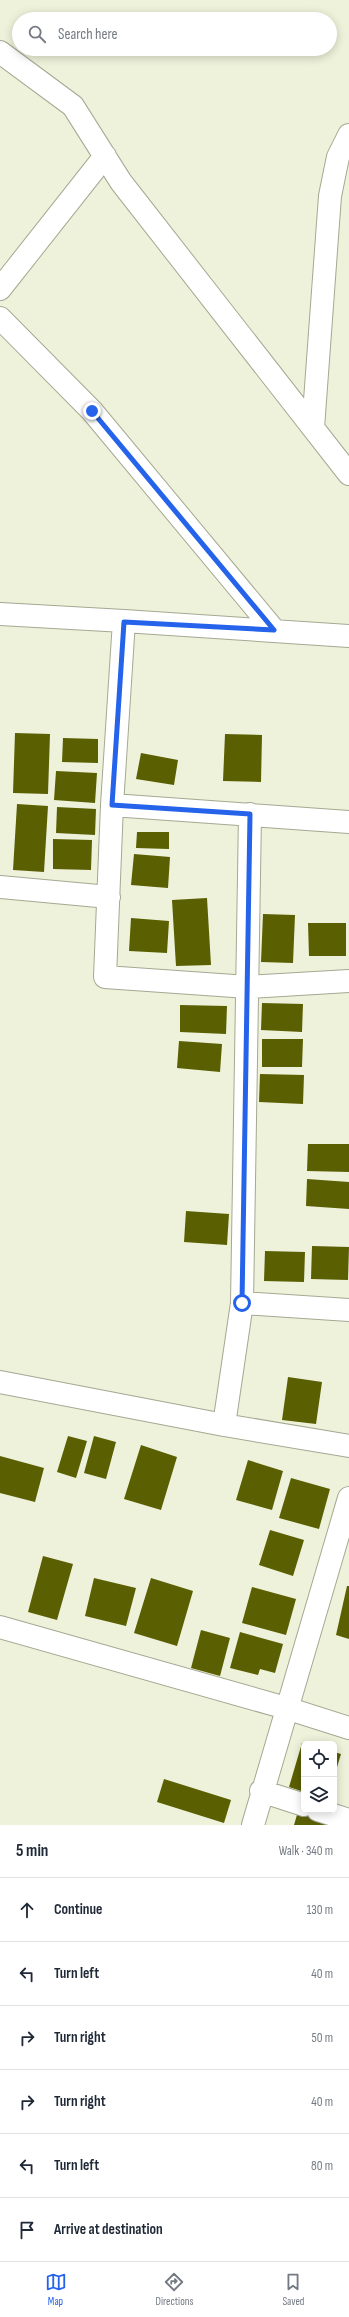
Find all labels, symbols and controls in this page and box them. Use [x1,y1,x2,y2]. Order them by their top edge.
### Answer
search box [12,12,337,56]
icon: search [26,23,48,45]
text: Search here [58,25,118,44]
route end [83,402,101,420]
route start [233,1294,251,1312]
map controls [301,1741,337,1813]
button: locate [301,1741,337,1777]
button: layers [301,1777,337,1813]
text: 5 min [16,1841,48,1861]
text: Walk · 340 m [279,1843,333,1859]
icon: ahead [16,1899,38,1921]
text: Continue [54,1900,103,1919]
text: 130 m [307,1902,333,1918]
icon: left [16,1963,38,1985]
text: Turn left [54,1964,99,1983]
text: 40 m [311,1966,333,1982]
icon: right [16,2027,38,2049]
text: Turn right [54,2028,106,2047]
text: 50 m [312,2030,333,2046]
icon: right [16,2091,38,2113]
text: Turn right [54,2092,106,2111]
text: 40 m [311,2094,333,2110]
icon: left [16,2155,38,2177]
text: Turn left [54,2156,99,2175]
text: 80 m [311,2158,333,2174]
icon: arrive [16,2219,38,2241]
text: Arrive at destination [54,2220,163,2239]
tab: Map [45,2271,67,2308]
tab: Directions [156,2271,193,2308]
tab: Saved [282,2271,304,2308]

